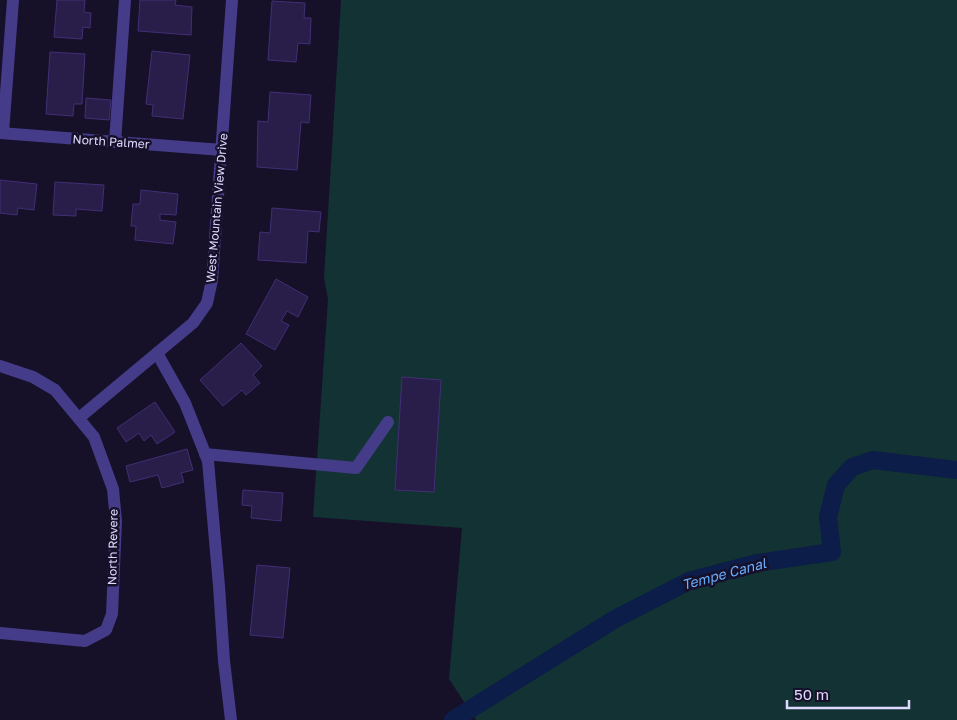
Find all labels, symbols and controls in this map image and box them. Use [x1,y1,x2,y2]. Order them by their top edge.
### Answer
street label: North Palmer [72,131,150,152]
street label: West Mountain View Drive [202,133,231,283]
street label: North Revere [104,509,121,585]
water label: Tempe Canal [680,554,768,593]
scale bar [787,678,910,710]
text: 50 m [794,685,829,703]

